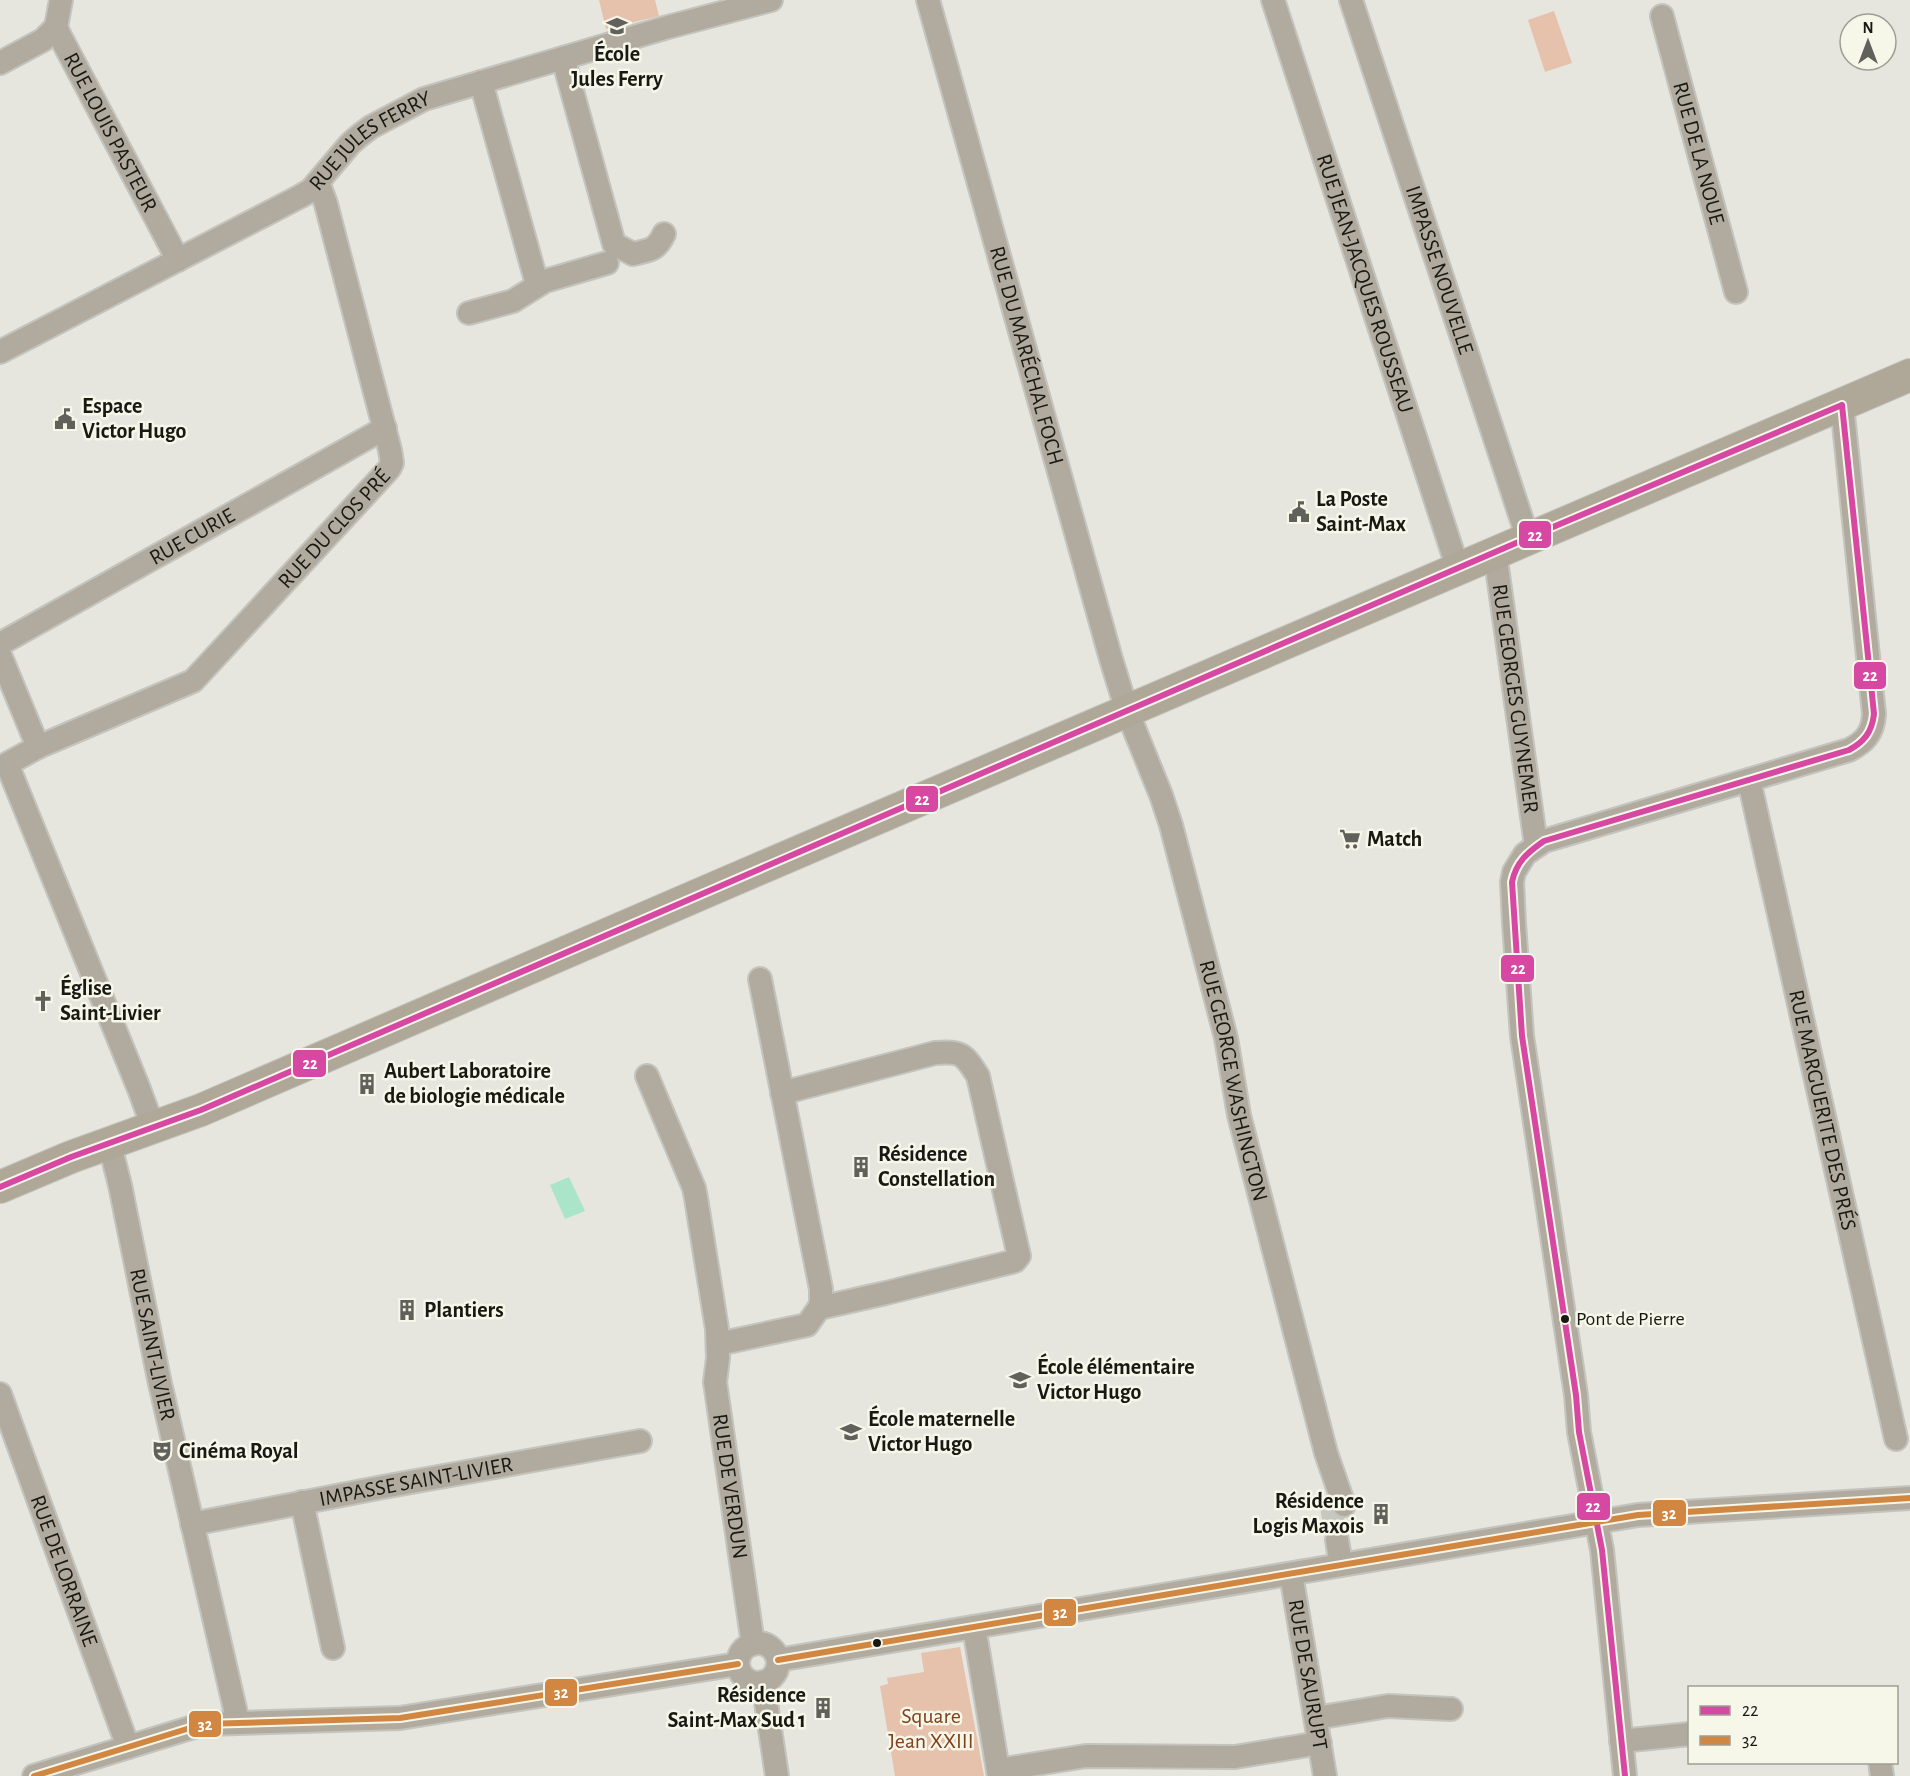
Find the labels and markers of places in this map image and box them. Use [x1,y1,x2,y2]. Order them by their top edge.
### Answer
school or university icon: École Jules Ferry [605,14,629,38]
place label: École Jules Ferry [571,40,663,91]
place label: Espace Victor Hugo [82,395,187,442]
public building icon: Espace Victor Hugo [53,407,77,431]
place label: La Poste Saint-Max [1316,488,1406,535]
public building icon: La Poste Saint-Max [1287,500,1311,524]
supermarket icon: Match [1338,827,1362,851]
place label: Match [1367,828,1422,850]
place label: Église Saint-Livier [60,974,161,1024]
church icon: Église Saint-Livier [31,989,55,1013]
place label: Aubert Laboratoire de biologie médicale [384,1060,565,1107]
building icon: Aubert Laboratoire de biologie médicale [355,1072,379,1096]
place label: Résidence Constellation [878,1143,995,1190]
building icon: Résidence Constellation [849,1155,873,1179]
building icon: Plantiers [395,1298,419,1322]
place label: Plantiers [424,1299,504,1321]
place label: Pont de Pierre [1576,1309,1685,1329]
marker: Pont de Pierre [1559,1313,1571,1325]
place label: École élémentaire Victor Hugo [1037,1353,1195,1403]
school or university icon: École élémentaire Victor Hugo [1008,1368,1032,1392]
place label: École maternelle Victor Hugo [868,1405,1015,1455]
school or university icon: École maternelle Victor Hugo [839,1420,863,1444]
theatre icon: Cinéma Royal [150,1439,174,1463]
place label: Cinéma Royal [179,1440,299,1463]
place label: Résidence Logis Maxois [1253,1490,1364,1537]
building icon: Résidence Logis Maxois [1369,1502,1393,1526]
unlabelled marker [871,1637,883,1649]
place label: Résidence Saint-Max Sud 1 [668,1684,806,1731]
building icon: Résidence Saint-Max Sud 1 [811,1696,835,1720]

